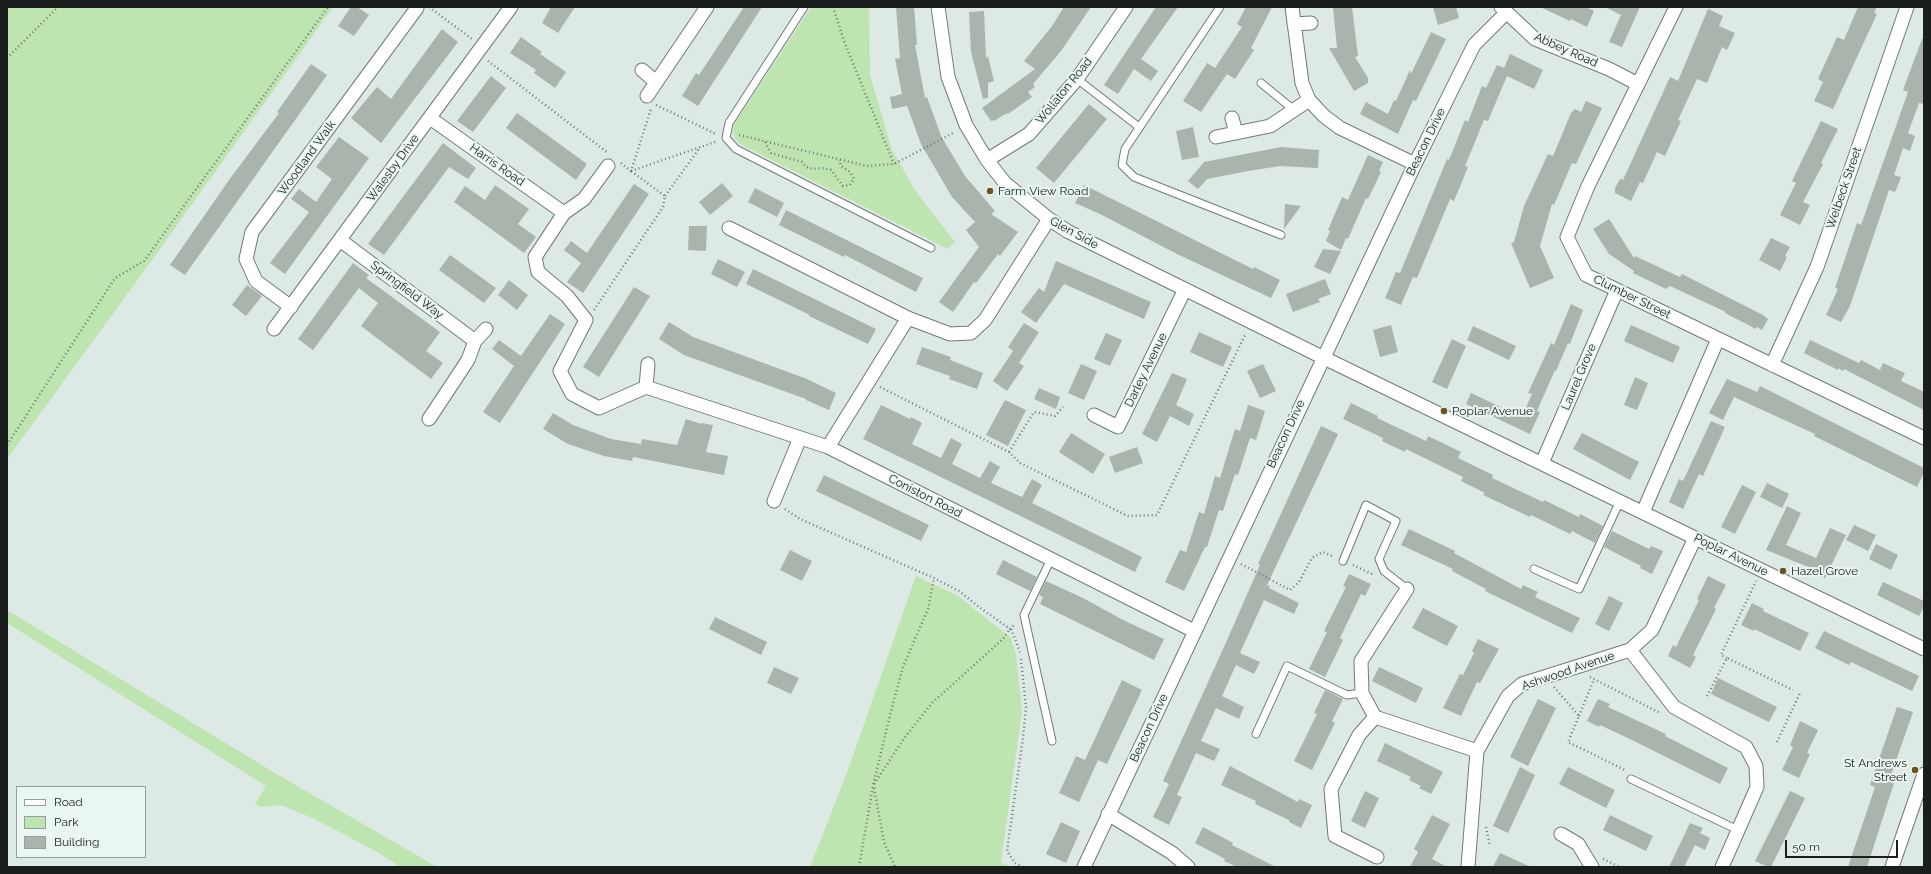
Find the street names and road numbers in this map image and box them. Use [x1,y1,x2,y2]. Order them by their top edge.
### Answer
street label: Abbey Road [1532,30,1600,70]
street label: Wollaton Road [1033,55,1095,127]
street label: Beacon Drive [1403,106,1449,178]
street label: Woodland Walk [275,118,339,198]
street label: Walesby Drive [364,131,422,205]
street label: Harris Road [467,141,527,189]
street label: Welbeck Street [1823,145,1865,231]
street label: Glen Side [1047,214,1101,252]
street label: Springfield Way [368,258,446,322]
street label: Clumber Street [1591,272,1673,322]
street label: Darley Avenue [1122,330,1170,410]
street label: Laurel Grove [1559,342,1599,412]
street label: Beacon Drive [1264,397,1308,471]
street label: Coniston Road [886,471,964,521]
street label: Poplar Avenue [1691,531,1771,579]
street label: Ashwood Avenue [1520,648,1616,694]
street label: Beacon Drive [1127,691,1171,765]

